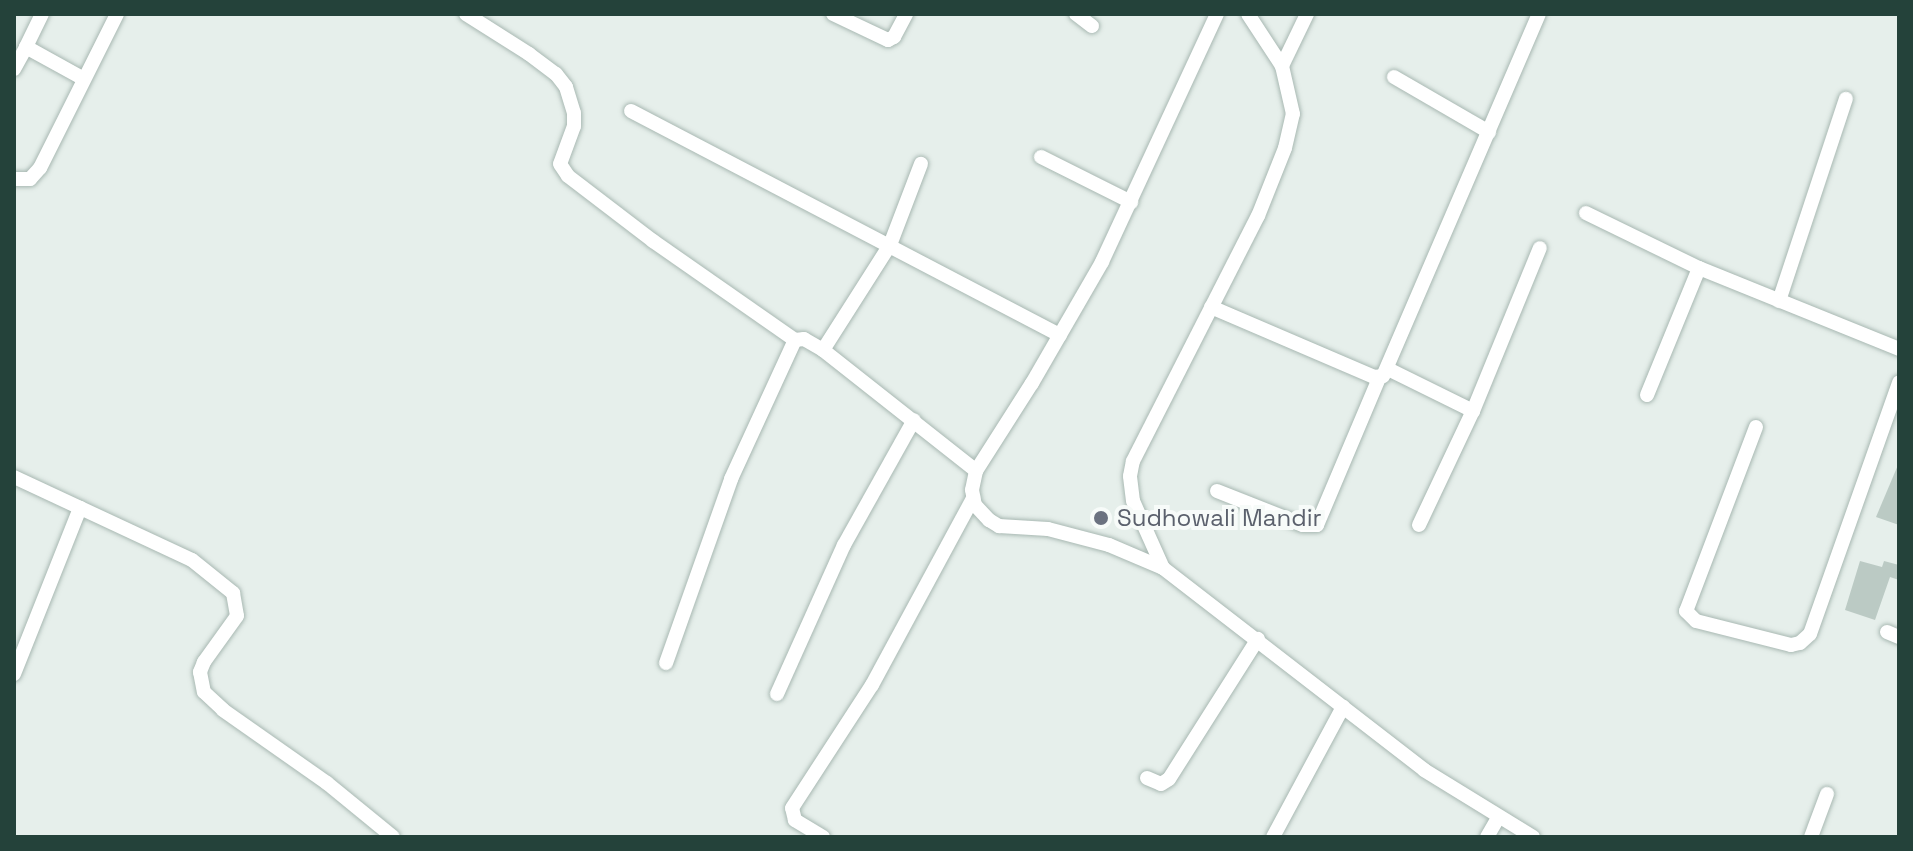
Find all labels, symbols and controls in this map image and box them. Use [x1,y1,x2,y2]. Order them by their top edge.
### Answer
place label: Sudhowali Mandir [1117,504,1322,532]
marker: Sudhowali Mandir [1092,509,1110,527]

